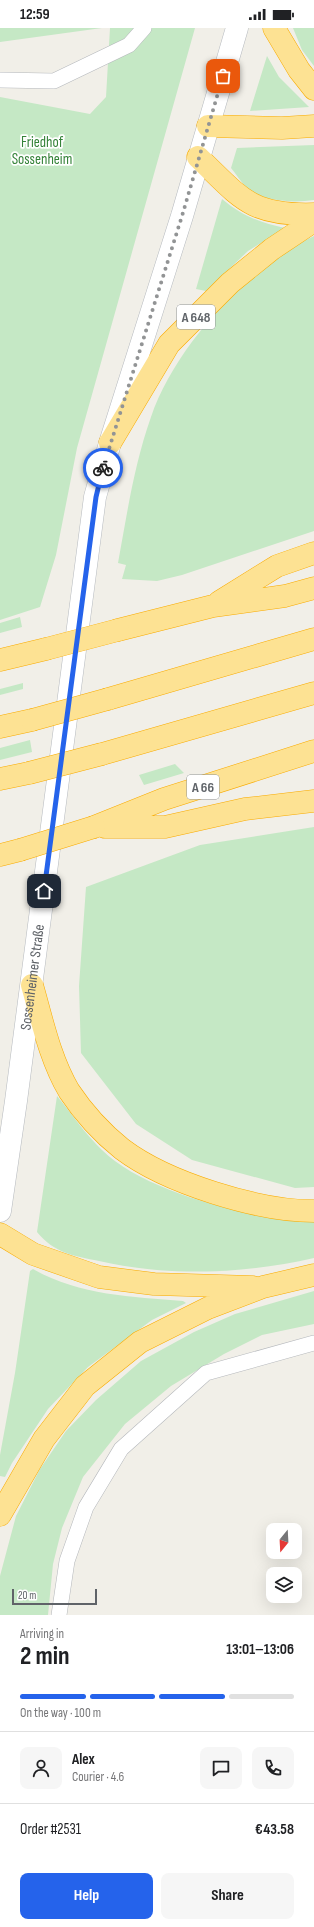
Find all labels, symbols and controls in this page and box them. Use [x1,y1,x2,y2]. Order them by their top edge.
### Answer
text: 12:59 [20,5,50,24]
pin [206,59,240,93]
icon: bag [212,65,234,87]
park label: Friedhof Sossenheim [12,133,72,169]
road number: A 648 [177,305,215,329]
courier [83,448,123,488]
icon: bike [92,457,114,479]
road number: A 66 [187,775,219,799]
pin [27,874,61,908]
icon: home [33,880,55,902]
street label: Sossenheimer Straße [16,923,49,1031]
north arrow [266,1523,302,1559]
map controls [266,1523,302,1603]
button: layers [266,1567,302,1603]
scale bar [12,1587,97,1606]
text: 20 m [18,1589,36,1602]
text: Arriving in [20,1626,64,1642]
text: 13:01–13:06 [226,1640,294,1659]
text: 2 min [20,1641,70,1672]
text: On the way · 100 m [20,1705,101,1721]
button: person [20,1747,62,1789]
button: chat [200,1747,242,1789]
button: phone [252,1747,294,1789]
text: Alex [72,1750,95,1769]
text: Courier · 4.6 [72,1769,124,1785]
text: Order #2531 [20,1820,81,1839]
text: €43.58 [255,1820,294,1839]
button: Help [20,1873,153,1919]
button: Share [161,1873,294,1919]

